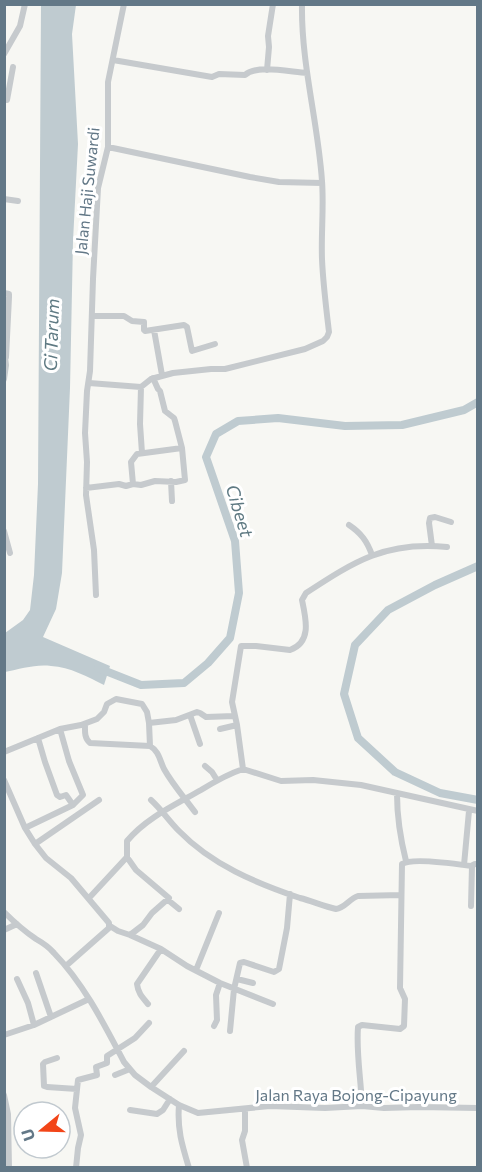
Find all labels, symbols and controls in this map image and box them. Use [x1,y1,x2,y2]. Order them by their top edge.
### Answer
street label: Jalan Haji Suwardi [70,126,103,256]
water label: Ci Tarum [39,298,63,372]
water label: Cibeet [222,482,259,540]
street label: Jalan Raya Bojong-Cipayung [255,1085,457,1104]
north arrow [12,1100,72,1160]
text: U [16,1126,38,1144]

